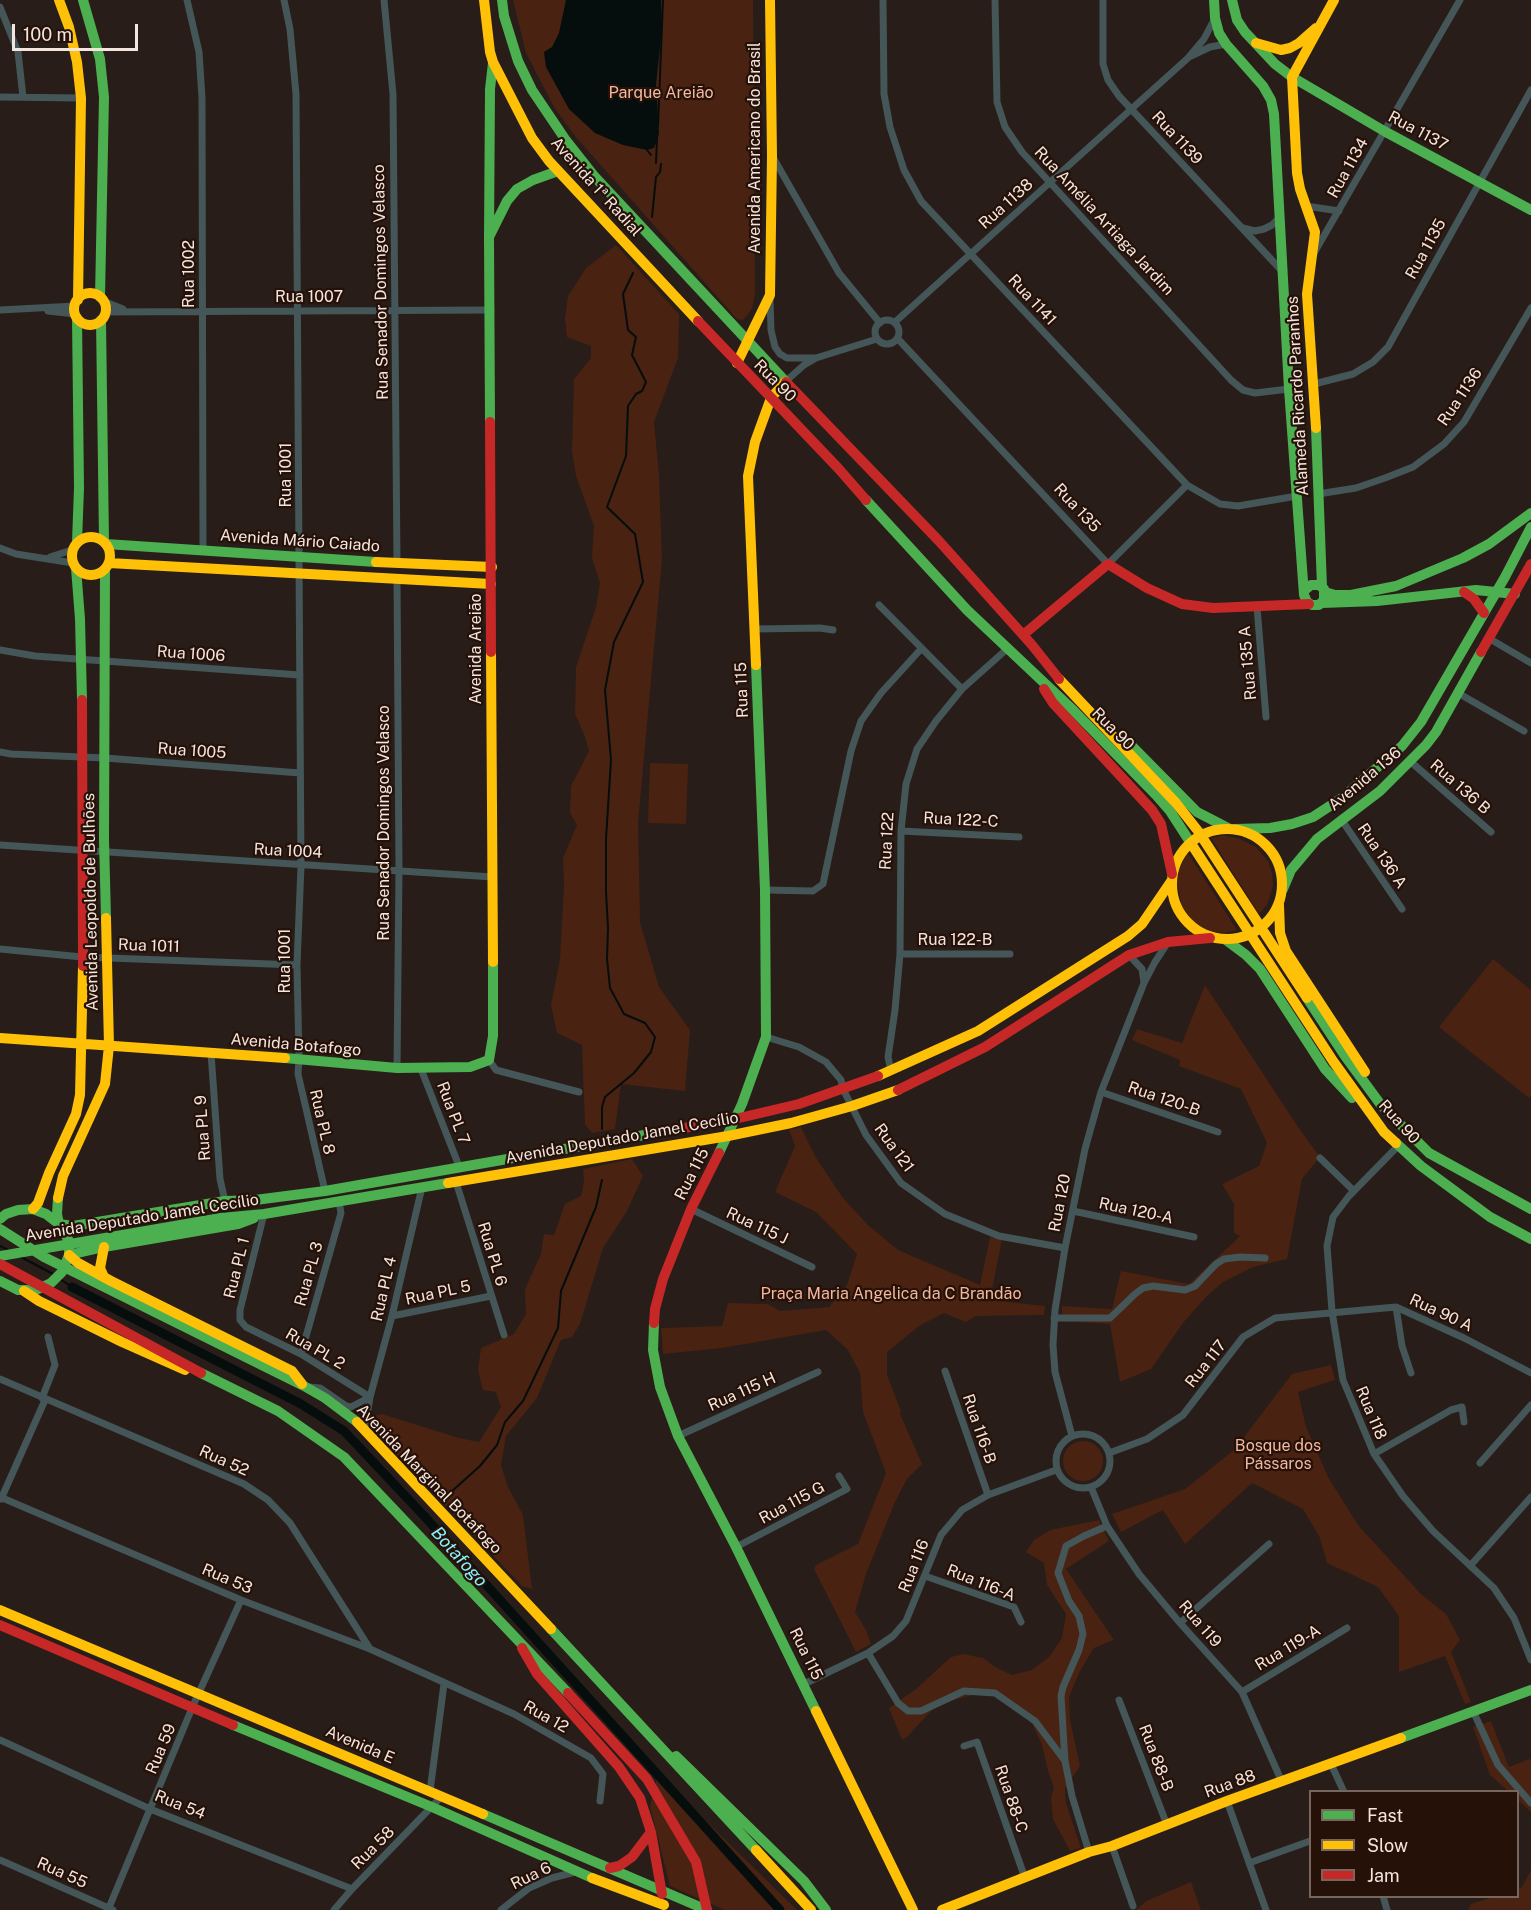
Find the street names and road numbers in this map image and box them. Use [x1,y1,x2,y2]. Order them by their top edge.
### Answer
street label: Avenida Americano do Brasil [745,42,765,254]
street label: Rua 1139 [1148,107,1206,169]
street label: Rua 1137 [1385,107,1451,155]
street label: Avenida 1ª Radial [547,134,645,240]
street label: Rua 1134 [1324,135,1372,201]
street label: Rua Amélia Artiaga Jardim [1030,143,1178,299]
street label: Rua Senador Domingos Velasco [369,164,393,400]
street label: Rua 1138 [975,175,1037,233]
street label: Rua 1135 [1402,215,1450,283]
street label: Rua 1002 [179,240,199,308]
street label: Rua 1141 [1004,271,1060,329]
street label: Rua 1007 [275,287,343,307]
street label: Alameda Ricardo Paranhos [1283,296,1313,496]
street label: Rua 90 [750,356,800,406]
street label: Rua 1136 [1434,364,1486,430]
street label: Rua 1001 [276,442,296,508]
street label: Rua 135 [1050,480,1104,536]
street label: Avenida Mário Caiado [219,526,381,556]
street label: Avenida Areião [466,593,486,705]
street label: Rua 135 A [1235,625,1261,701]
street label: Rua 1006 [156,642,226,666]
street label: Rua 115 [731,662,753,718]
street label: Rua 90 [1088,704,1138,754]
street label: Rua Senador Domingos Velasco [374,705,394,941]
street label: Rua 1005 [157,739,227,763]
street label: Avenida 136 [1325,743,1405,815]
street label: Rua 136 B [1426,756,1494,818]
street label: Avenida Leopoldo de Bulhões [79,793,103,1011]
street label: Rua 122-C [923,808,999,832]
street label: Rua 122 [876,811,898,871]
street label: Rua 136 A [1353,820,1411,892]
street label: Rua 1004 [253,840,323,862]
street label: Rua 1001 [275,928,295,994]
street label: Rua 122-B [917,930,993,950]
street label: Rua 1011 [118,935,180,957]
street label: Avenida Botafogo [230,1030,362,1060]
street label: Rua 120-B [1125,1078,1203,1120]
street label: Rua PL 7 [432,1079,474,1147]
street label: Rua PL 8 [305,1087,339,1157]
street label: Rua PL 9 [191,1094,215,1162]
street label: Rua 90 [1374,1096,1424,1148]
street label: Avenida Deputado Jamel Cecílio [504,1108,740,1168]
street label: Rua 121 [870,1120,918,1176]
street label: Rua 115 [671,1145,713,1203]
street label: Rua 120 [1045,1172,1075,1234]
street label: Avenida Deputado Jamel Cecílio [24,1190,260,1246]
street label: Rua 120-A [1097,1194,1175,1228]
street label: Rua 115 J [723,1203,791,1249]
street label: Rua PL 6 [473,1220,511,1288]
street label: Rua PL 1 [220,1235,254,1301]
street label: Rua PL 3 [291,1240,327,1308]
street label: Rua PL 4 [367,1255,401,1323]
street label: Rua PL 5 [404,1277,472,1309]
street label: Rua 90 A [1406,1290,1476,1336]
street label: Rua PL 2 [282,1324,348,1374]
street label: Rua 117 [1181,1336,1231,1392]
street label: Rua 115 H [705,1369,779,1415]
street label: Rua 118 [1351,1383,1391,1443]
street label: Rua 116-B [958,1392,1000,1466]
street label: Avenida Marginal Botafogo [352,1400,506,1558]
street label: Rua 52 [196,1442,252,1480]
street label: Rua 115 G [756,1478,828,1528]
street label: Rua 116 [895,1537,933,1595]
street label: Rua 53 [199,1560,255,1598]
street label: Rua 116-A [944,1560,1018,1606]
street label: Rua 119 [1174,1597,1226,1651]
street label: Rua 119-A [1252,1621,1324,1675]
street label: Rua 115 [785,1625,827,1683]
street label: Rua 12 [520,1697,572,1737]
street label: Rua 59 [142,1721,180,1777]
street label: Avenida E [323,1722,397,1768]
street label: Rua 88-B [1134,1722,1178,1794]
street label: Rua 88-C [990,1763,1032,1835]
street label: Rua 88 [1202,1766,1258,1802]
street label: Rua 54 [152,1786,208,1824]
street label: Rua 58 [347,1822,399,1874]
street label: Rua 55 [34,1853,90,1893]
street label: Rua 6 [508,1858,554,1894]

